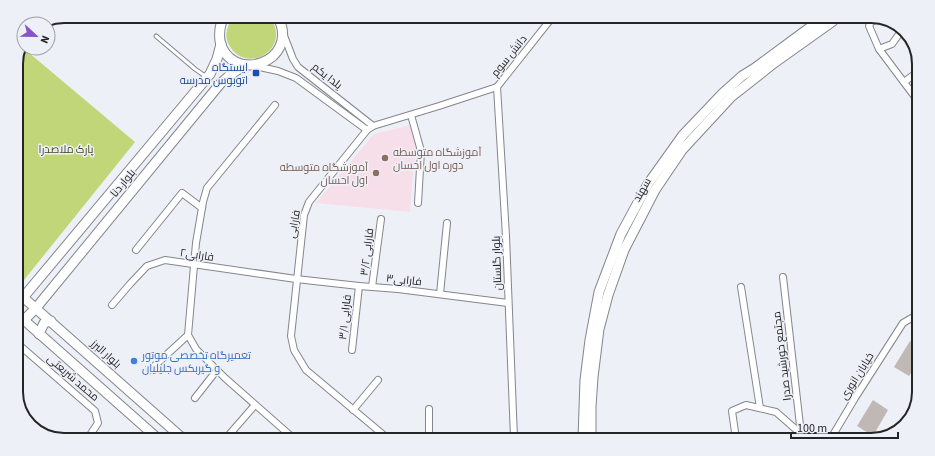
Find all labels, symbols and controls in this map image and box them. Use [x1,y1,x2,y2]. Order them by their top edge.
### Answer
north arrow [16,16,56,56]
street label: دانش سوم [488,32,530,80]
text: N [36,33,53,46]
street label: یلدا یکم [309,59,345,93]
place label: ایستگاه اتوبوس مدرسه [180,60,248,88]
marker: ایستگاه اتوبوس مدرسه [251,68,261,78]
park label: پارک ملاصدرا [38,142,94,157]
place label: آموزشگاه متوسطه دوره اول احسان [393,145,481,173]
marker: آموزشگاه متوسطه دوره اول احسان [380,153,390,163]
place label: آموزشگاه متوسطه اول احسان [280,160,368,188]
street label: بلوار دنا [107,166,139,200]
marker: آموزشگاه متوسطه اول احسان [371,168,381,178]
street label: سهند [629,175,655,205]
street label: فارابی [284,209,304,239]
street label: فارابی ۳/۲ [357,227,377,277]
street label: بلوار گلستان [489,235,505,291]
street label: فارابی۲ [179,245,215,265]
street label: فارابی۳ [385,271,423,289]
street label: فارابی ۳/۱ [335,294,355,340]
street label: مجتمع خورشید صدرا [769,310,795,402]
street label: بلوار البرز [87,336,124,372]
place label: تعمیرگاه تخصصی موتور و گیربکس جلیلیان [141,348,251,376]
street label: خیابان انوری [837,349,877,403]
street label: محمد شریعتی [44,351,102,405]
marker: تعمیرگاه تخصصی موتور و گیربکس جلیلیان [129,356,139,366]
scale bar [791,414,898,440]
text: 100 m [797,420,827,437]

